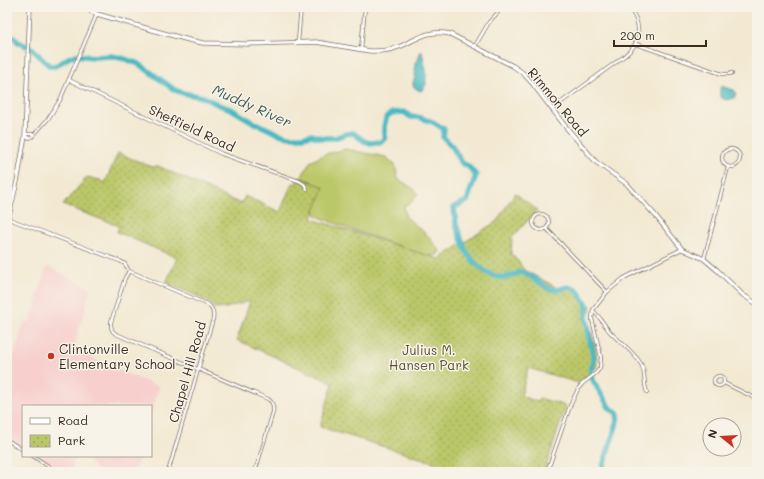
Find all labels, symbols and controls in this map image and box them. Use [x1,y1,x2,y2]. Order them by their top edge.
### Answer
scale bar [614,22,706,48]
text: 200 m [620,27,655,43]
street label: Rimmon Road [525,64,592,140]
water label: Muddy River [210,80,295,131]
street label: Sheffield Road [147,100,238,155]
street label: Chapel Hill Road [164,319,209,424]
place label: Clintonville Elementary School [59,340,176,372]
park label: Julius M. Hansen Park [389,341,469,373]
marker: Clintonville Elementary School [46,351,56,361]
legend [22,405,152,457]
text: Road [58,412,88,428]
north arrow [702,417,742,457]
text: N [704,427,720,440]
text: Park [58,432,85,448]

